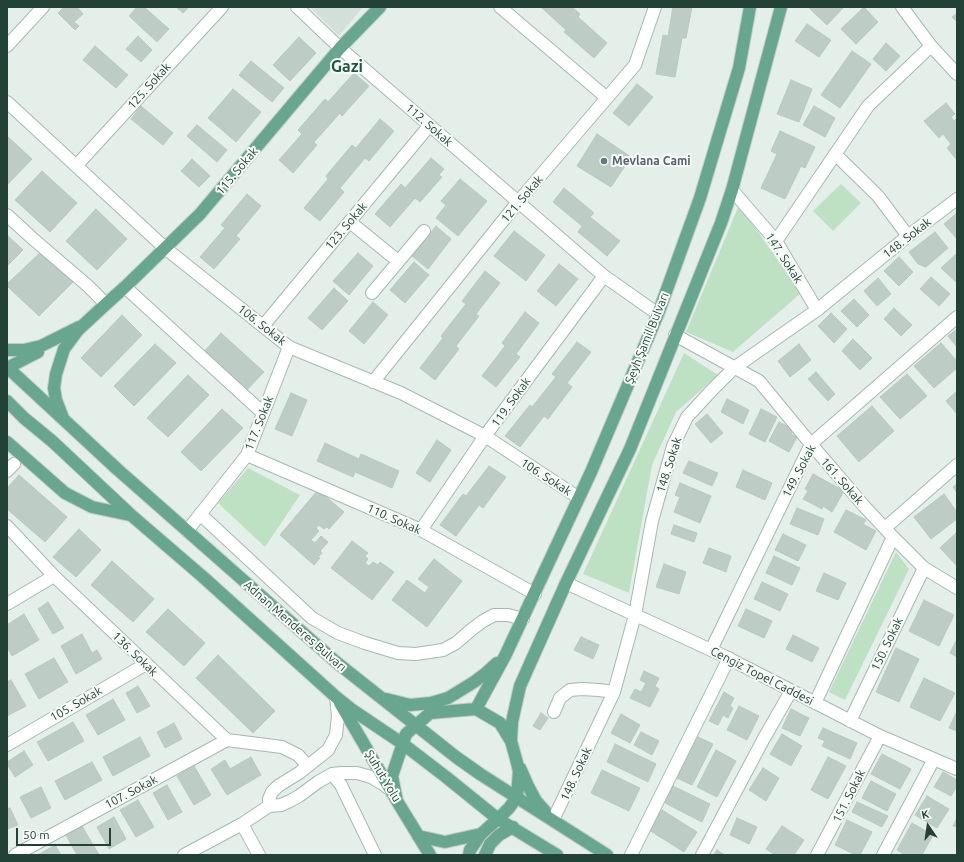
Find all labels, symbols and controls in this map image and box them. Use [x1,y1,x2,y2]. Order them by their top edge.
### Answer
district label: Gazi [331,57,363,77]
street label: 125. Sokak [124,60,174,112]
street label: 112. Sokak [403,101,455,149]
street label: 115. Sokak [213,144,261,198]
place label: Mevlana Cami [612,154,691,168]
marker: Mevlana Cami [599,156,609,166]
street label: 121. Sokak [498,172,546,226]
street label: 123. Sokak [322,199,370,253]
street label: 148. Sokak [880,215,934,261]
street label: 147. Sokak [762,230,806,286]
street label: Şeyh Şamil Bulvarı [622,290,672,386]
street label: 106. Sokak [235,302,289,348]
street label: 119. Sokak [488,374,534,430]
street label: 117. Sokak [242,394,276,452]
street label: 148. Sokak [653,435,685,495]
street label: 149. Sokak [779,442,819,500]
street label: 106. Sokak [518,455,574,499]
street label: 161. Sokak [818,455,866,507]
street label: 110. Sokak [365,501,423,537]
street label: Adnan Menderes Bulvarı [241,578,349,674]
street label: 150. Sokak [868,615,906,673]
street label: 136. Sokak [109,629,161,679]
street label: Cengiz Topel Caddesi [708,644,816,708]
street label: 105. Sokak [47,683,105,725]
street label: 148. Sokak [557,745,595,803]
street label: Şuhut Yolu [362,748,404,804]
street label: 151. Sokak [830,767,868,825]
street label: 107. Sokak [102,772,160,812]
north arrow [908,806,948,846]
text: K [920,808,930,821]
scale bar [18,820,113,846]
text: 50 m [23,828,50,841]

